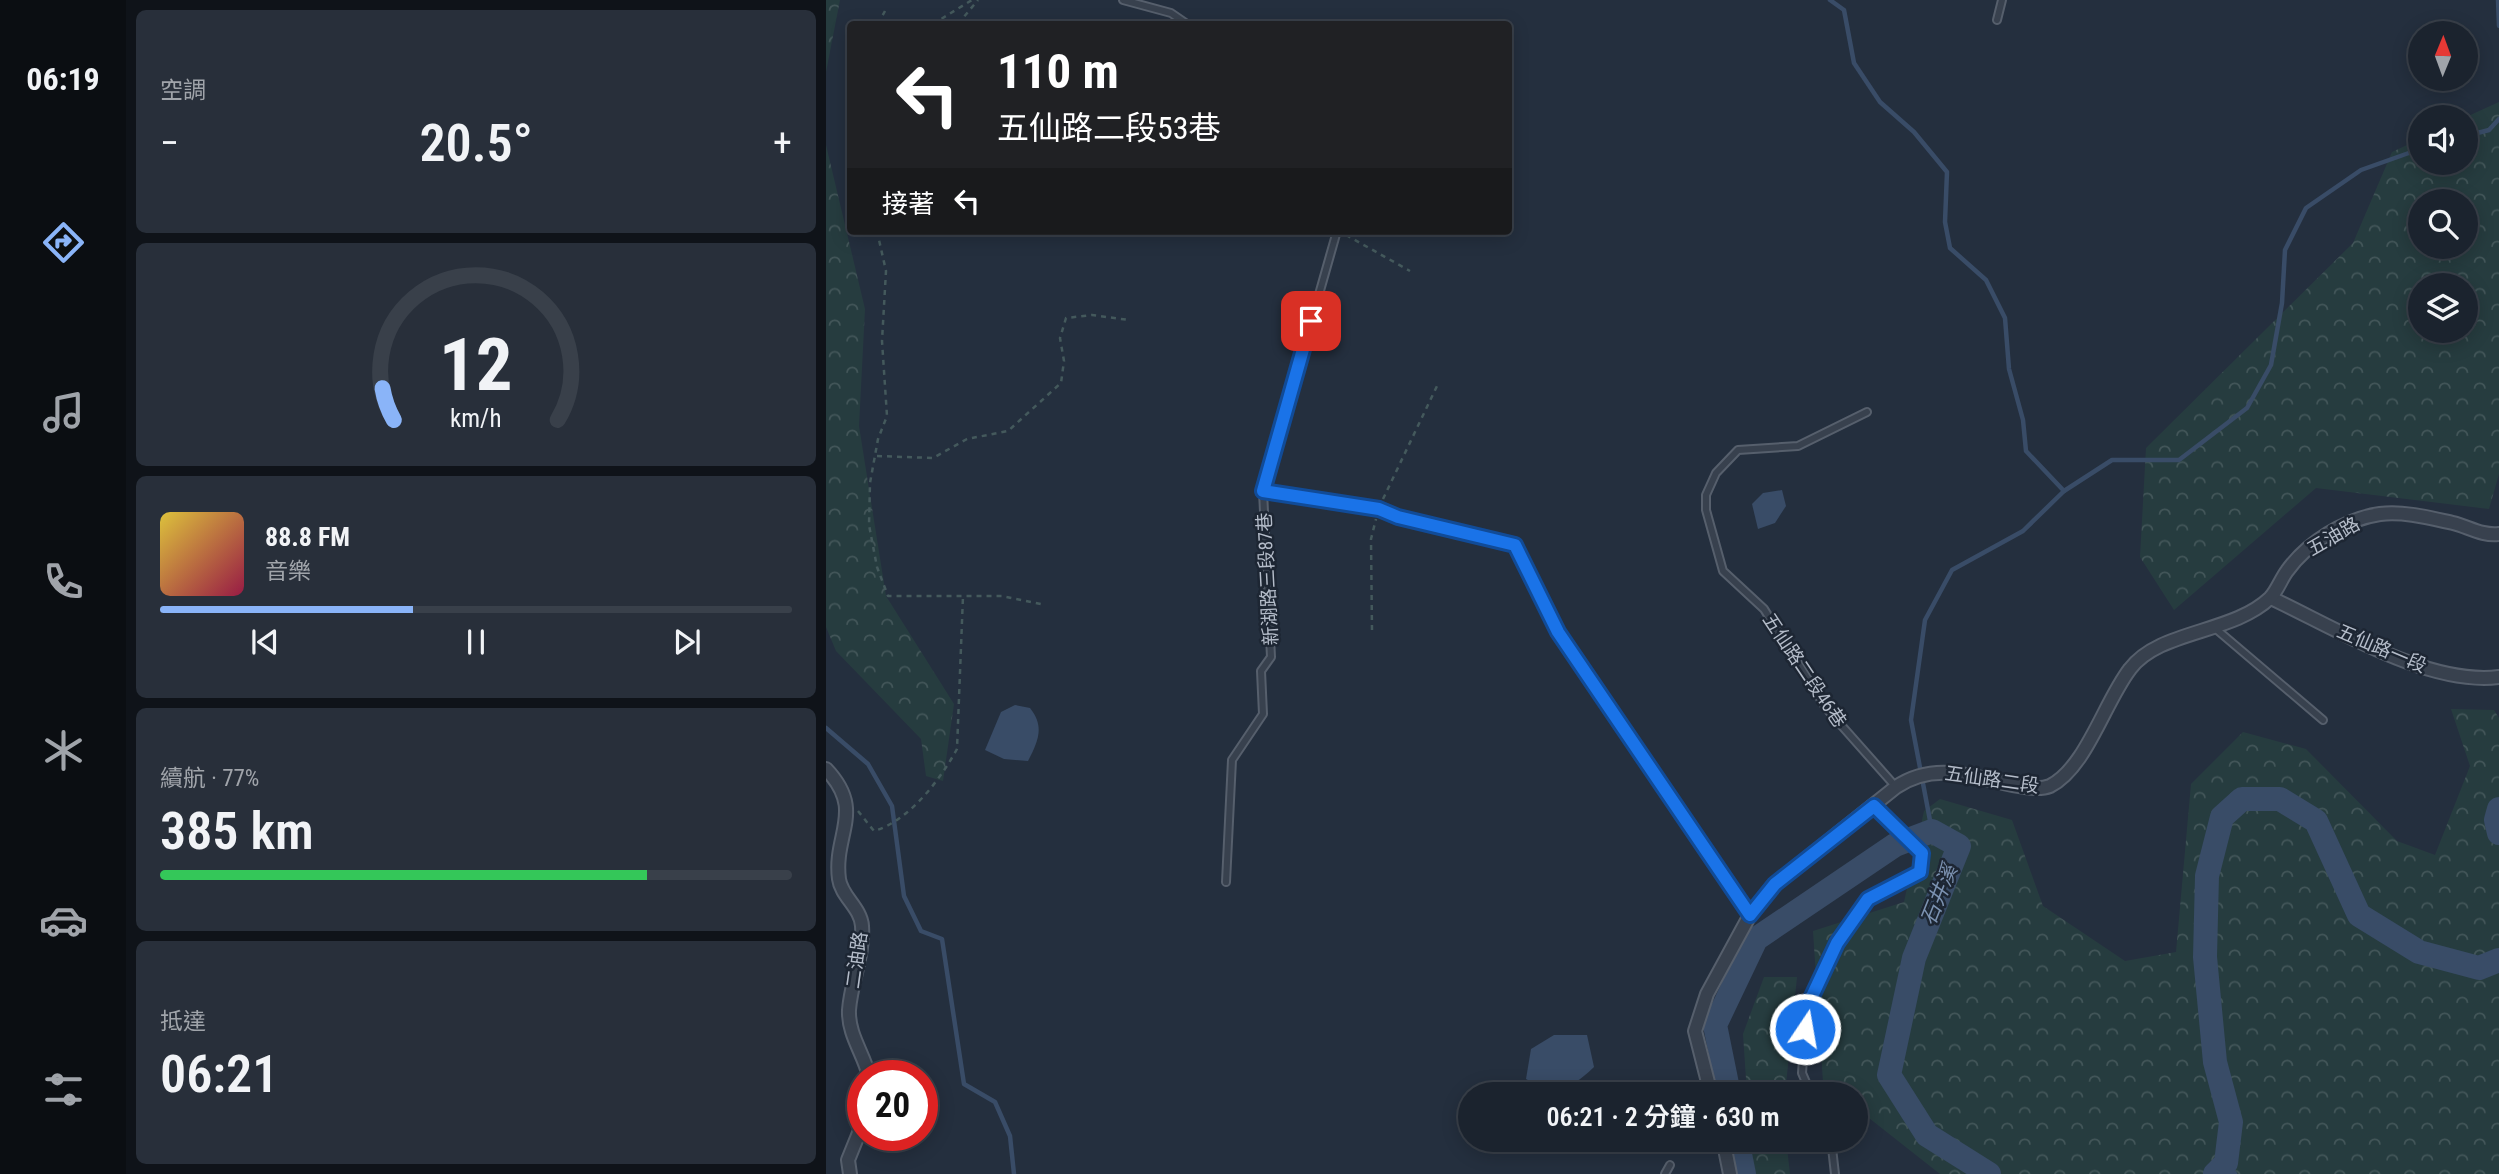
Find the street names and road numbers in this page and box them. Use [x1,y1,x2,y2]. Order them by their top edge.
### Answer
street label: 新湖路三段87巷 [1253,512,1282,646]
street label: 五油路 [2303,512,2364,561]
street label: 五仙路二段46巷 [1758,609,1851,732]
street label: 五仙路一段 [2334,619,2430,678]
street label: 五仙路二段 [1943,761,2041,797]
street label: 二油路 [841,930,872,990]

